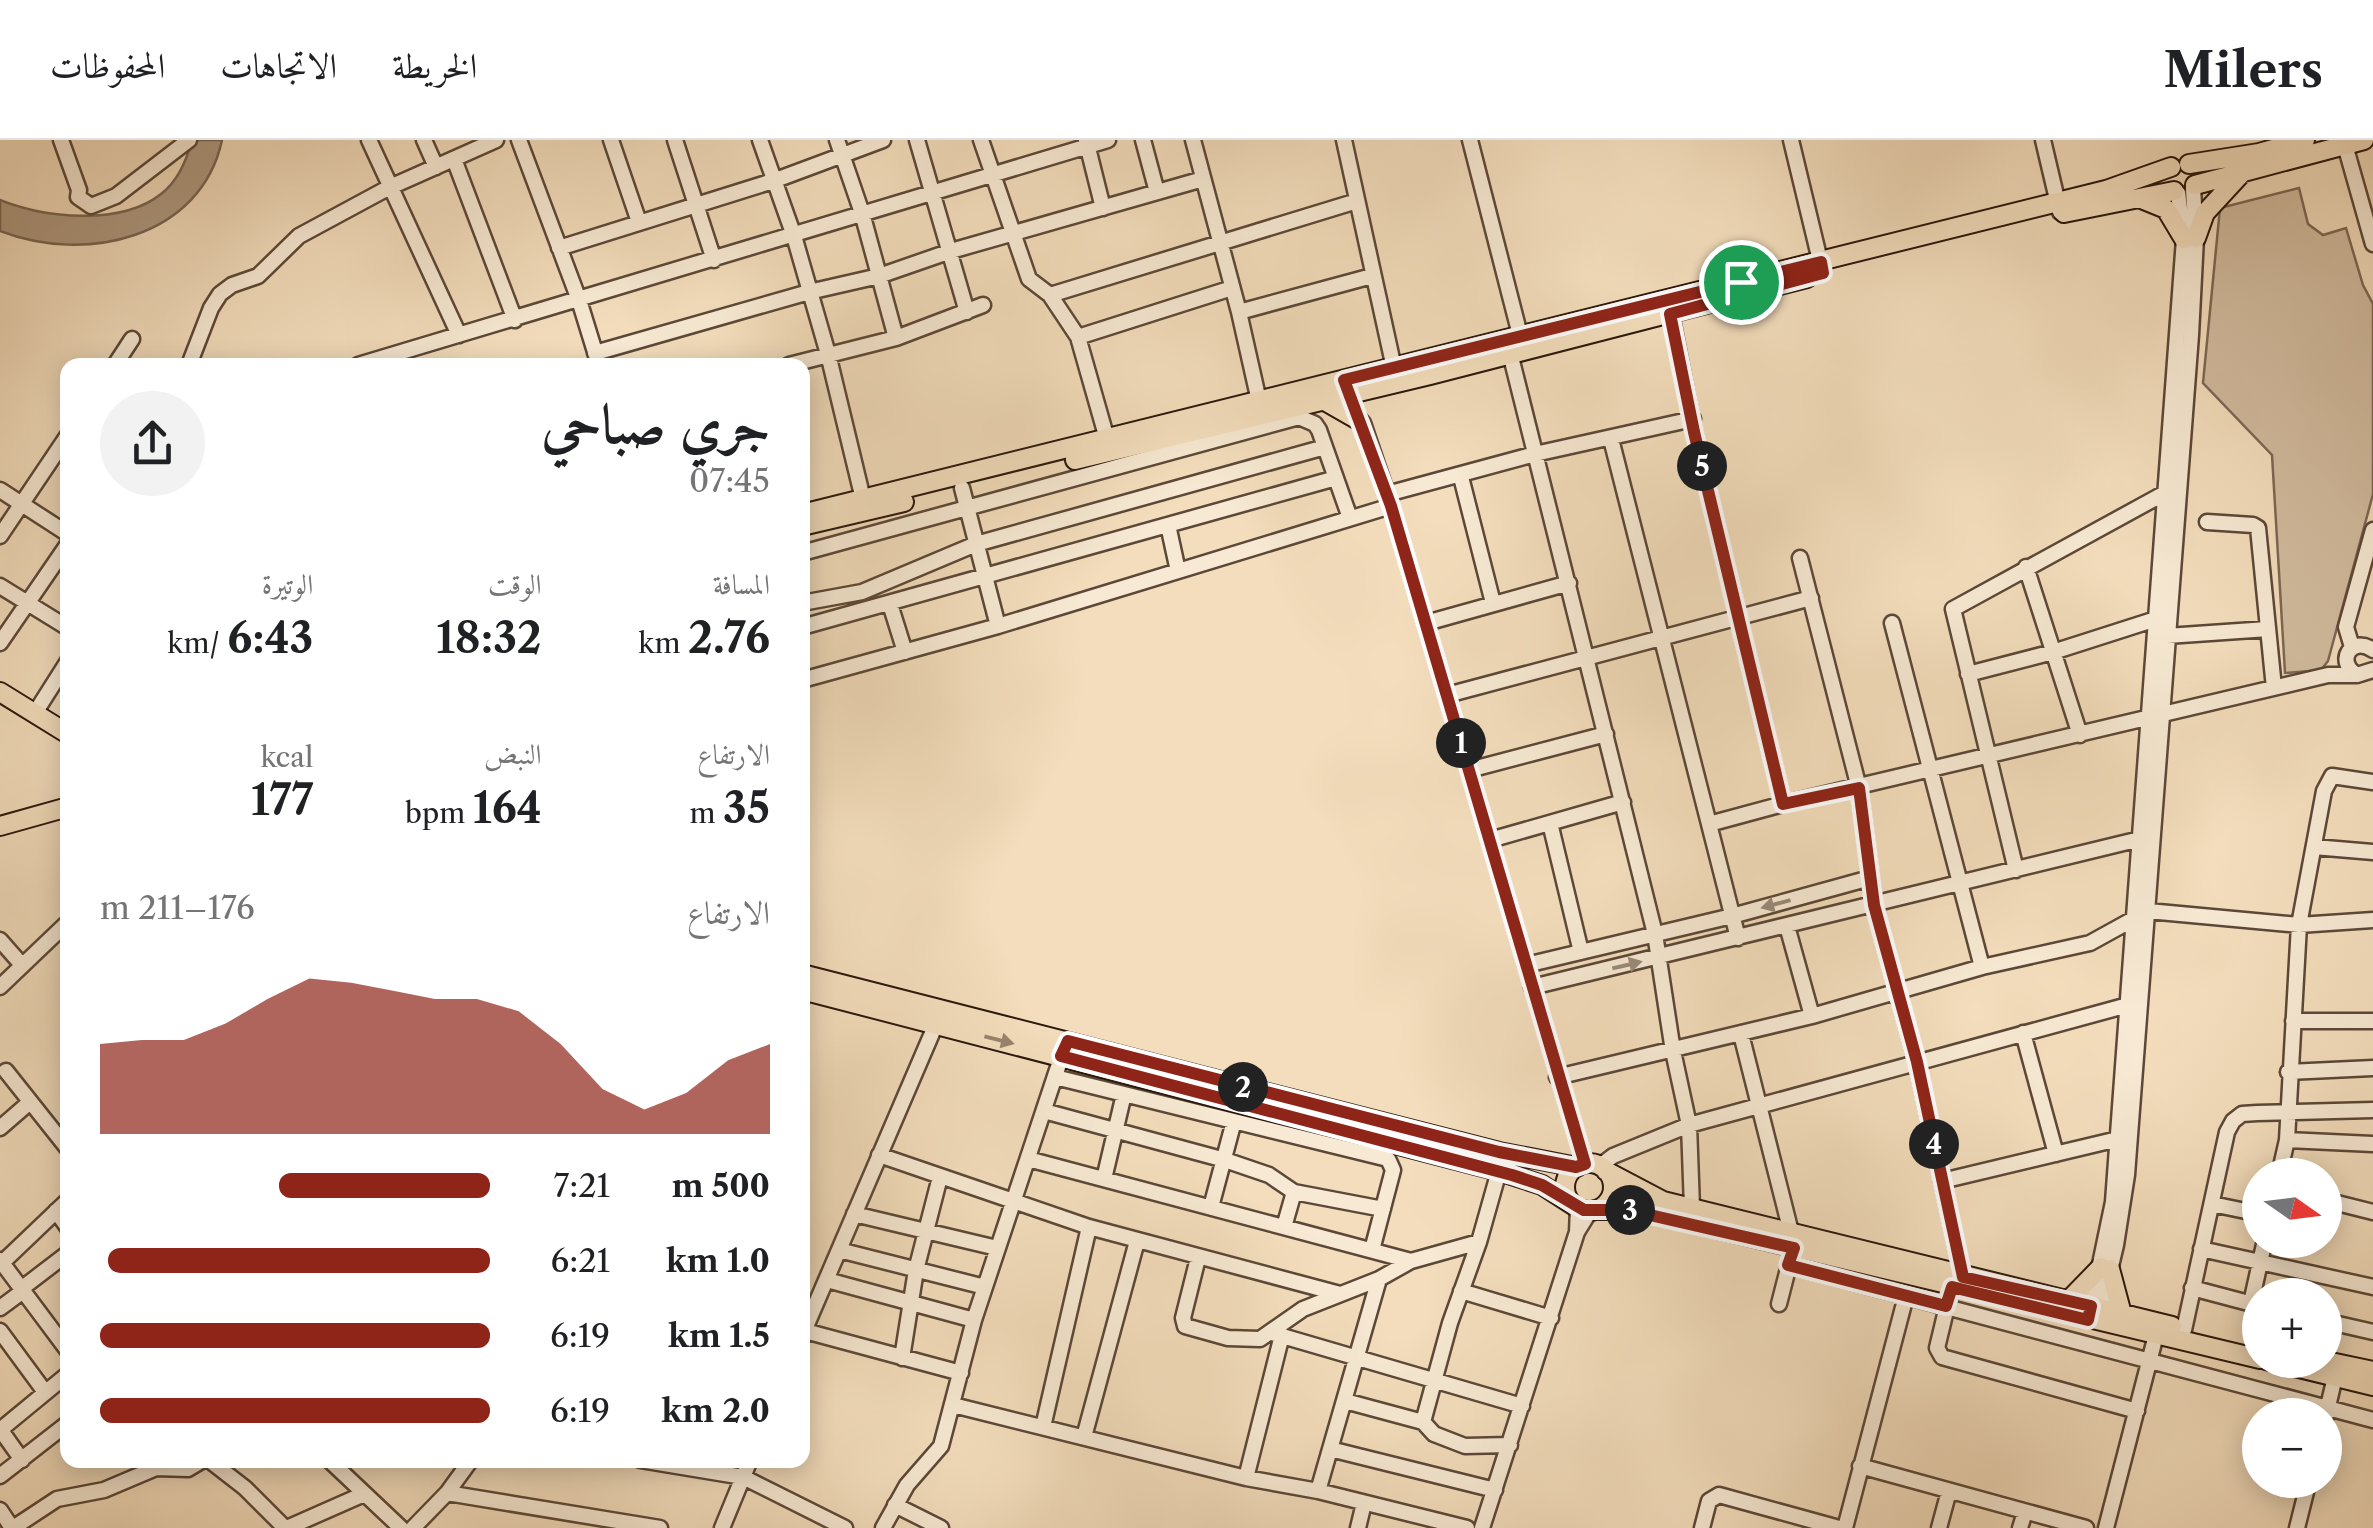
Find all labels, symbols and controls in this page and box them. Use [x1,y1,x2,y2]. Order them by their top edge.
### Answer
text: Milers [2164,40,2323,99]
text: المحفوظات [50,44,165,87]
text: الاتجاهات [220,44,337,87]
text: الخريطة [392,44,477,87]
pin [1699,240,1784,325]
icon: arrive [1714,255,1769,310]
text: جري صباحي [541,390,770,457]
button: share [100,391,205,496]
pin: 5 [1677,441,1727,491]
text: 5 [1694,449,1710,483]
text: 07:45 [689,461,770,500]
text: الوتيرة [262,567,313,601]
text: الوقت [488,567,542,601]
text: المسافة [713,567,770,601]
text: 6:43 [227,612,313,664]
text: 18:32 [436,612,542,664]
text: 2.76 [688,612,770,664]
text: /km [167,626,227,660]
text: km [638,626,688,660]
pin: 1 [1436,718,1486,768]
text: 1 [1455,726,1467,760]
text: النبض [484,737,542,771]
text: الارتفاع [697,737,770,771]
text: kcal [260,740,313,774]
text: 177 [251,774,313,826]
text: 164 [473,782,542,834]
text: 35 [723,782,770,834]
text: bpm [405,796,473,830]
text: m [690,796,723,830]
text: 176–211 m [100,888,255,927]
text: الارتفاع [687,893,770,932]
one-way arrow [1760,896,1791,912]
one-way arrow [1612,957,1643,972]
one-way arrow [984,1033,1015,1049]
pin: 2 [1218,1062,1268,1112]
text: 2 [1235,1070,1251,1104]
pin: 4 [1909,1119,1959,1169]
text: 4 [1926,1127,1942,1161]
north arrow [2242,1158,2342,1258]
map controls [2242,1158,2342,1498]
text: 7:21 [553,1166,610,1205]
text: 500 m [672,1166,770,1205]
pin: 3 [1605,1185,1655,1235]
text: 3 [1622,1193,1638,1227]
text: 6:21 [550,1241,610,1280]
text: 1.0 km [666,1241,770,1280]
button: + [2242,1278,2342,1378]
text: 6:19 [550,1316,610,1355]
text: 1.5 km [668,1316,770,1355]
text: 6:19 [550,1391,610,1430]
text: 2.0 km [661,1391,770,1430]
button: − [2242,1398,2342,1498]

